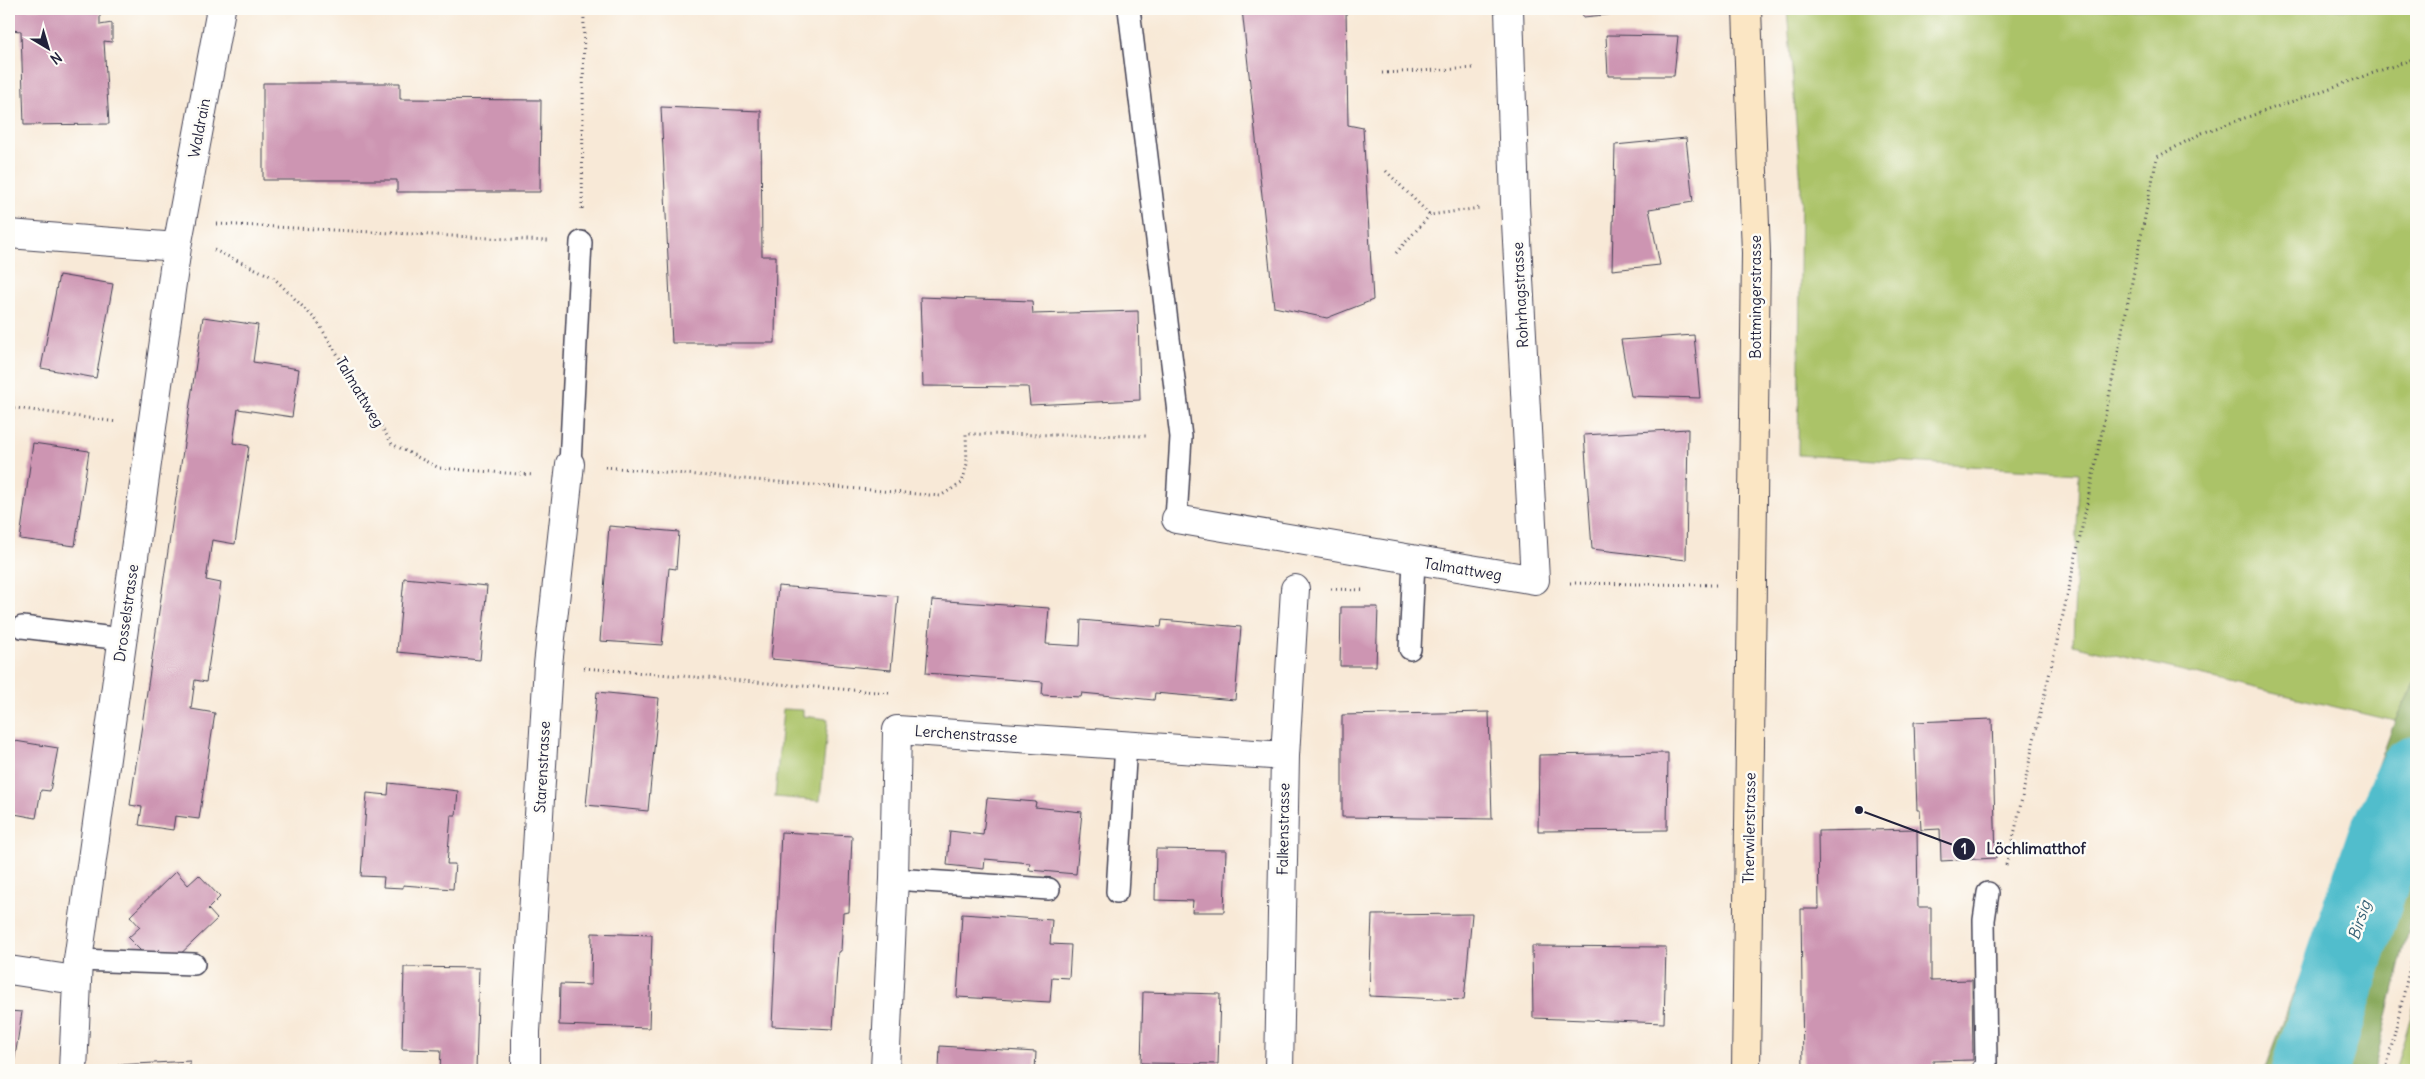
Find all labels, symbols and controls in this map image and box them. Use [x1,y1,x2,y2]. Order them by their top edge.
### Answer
north arrow [22,22,72,72]
text: N [47,48,65,68]
street label: Waldrain [184,96,214,159]
street label: Bottmingerstrasse [1746,235,1765,359]
street label: Rohrhagstrasse [1508,241,1532,349]
street label: Talmattweg [332,353,388,431]
street label: Talmattweg [1423,553,1503,585]
street label: Drosselstrasse [110,563,142,663]
street label: Starenstrasse [530,720,554,814]
street label: Lerchenstrasse [914,721,1018,747]
street label: Therwilerstrasse [1739,772,1759,884]
street label: Falkenstrasse [1273,783,1293,875]
callout: Löchlimatthof [1951,833,2096,864]
text: Löchlimatthof [1986,838,2086,858]
text: 1 [1961,839,1967,858]
water label: Birsig [2343,897,2375,942]

